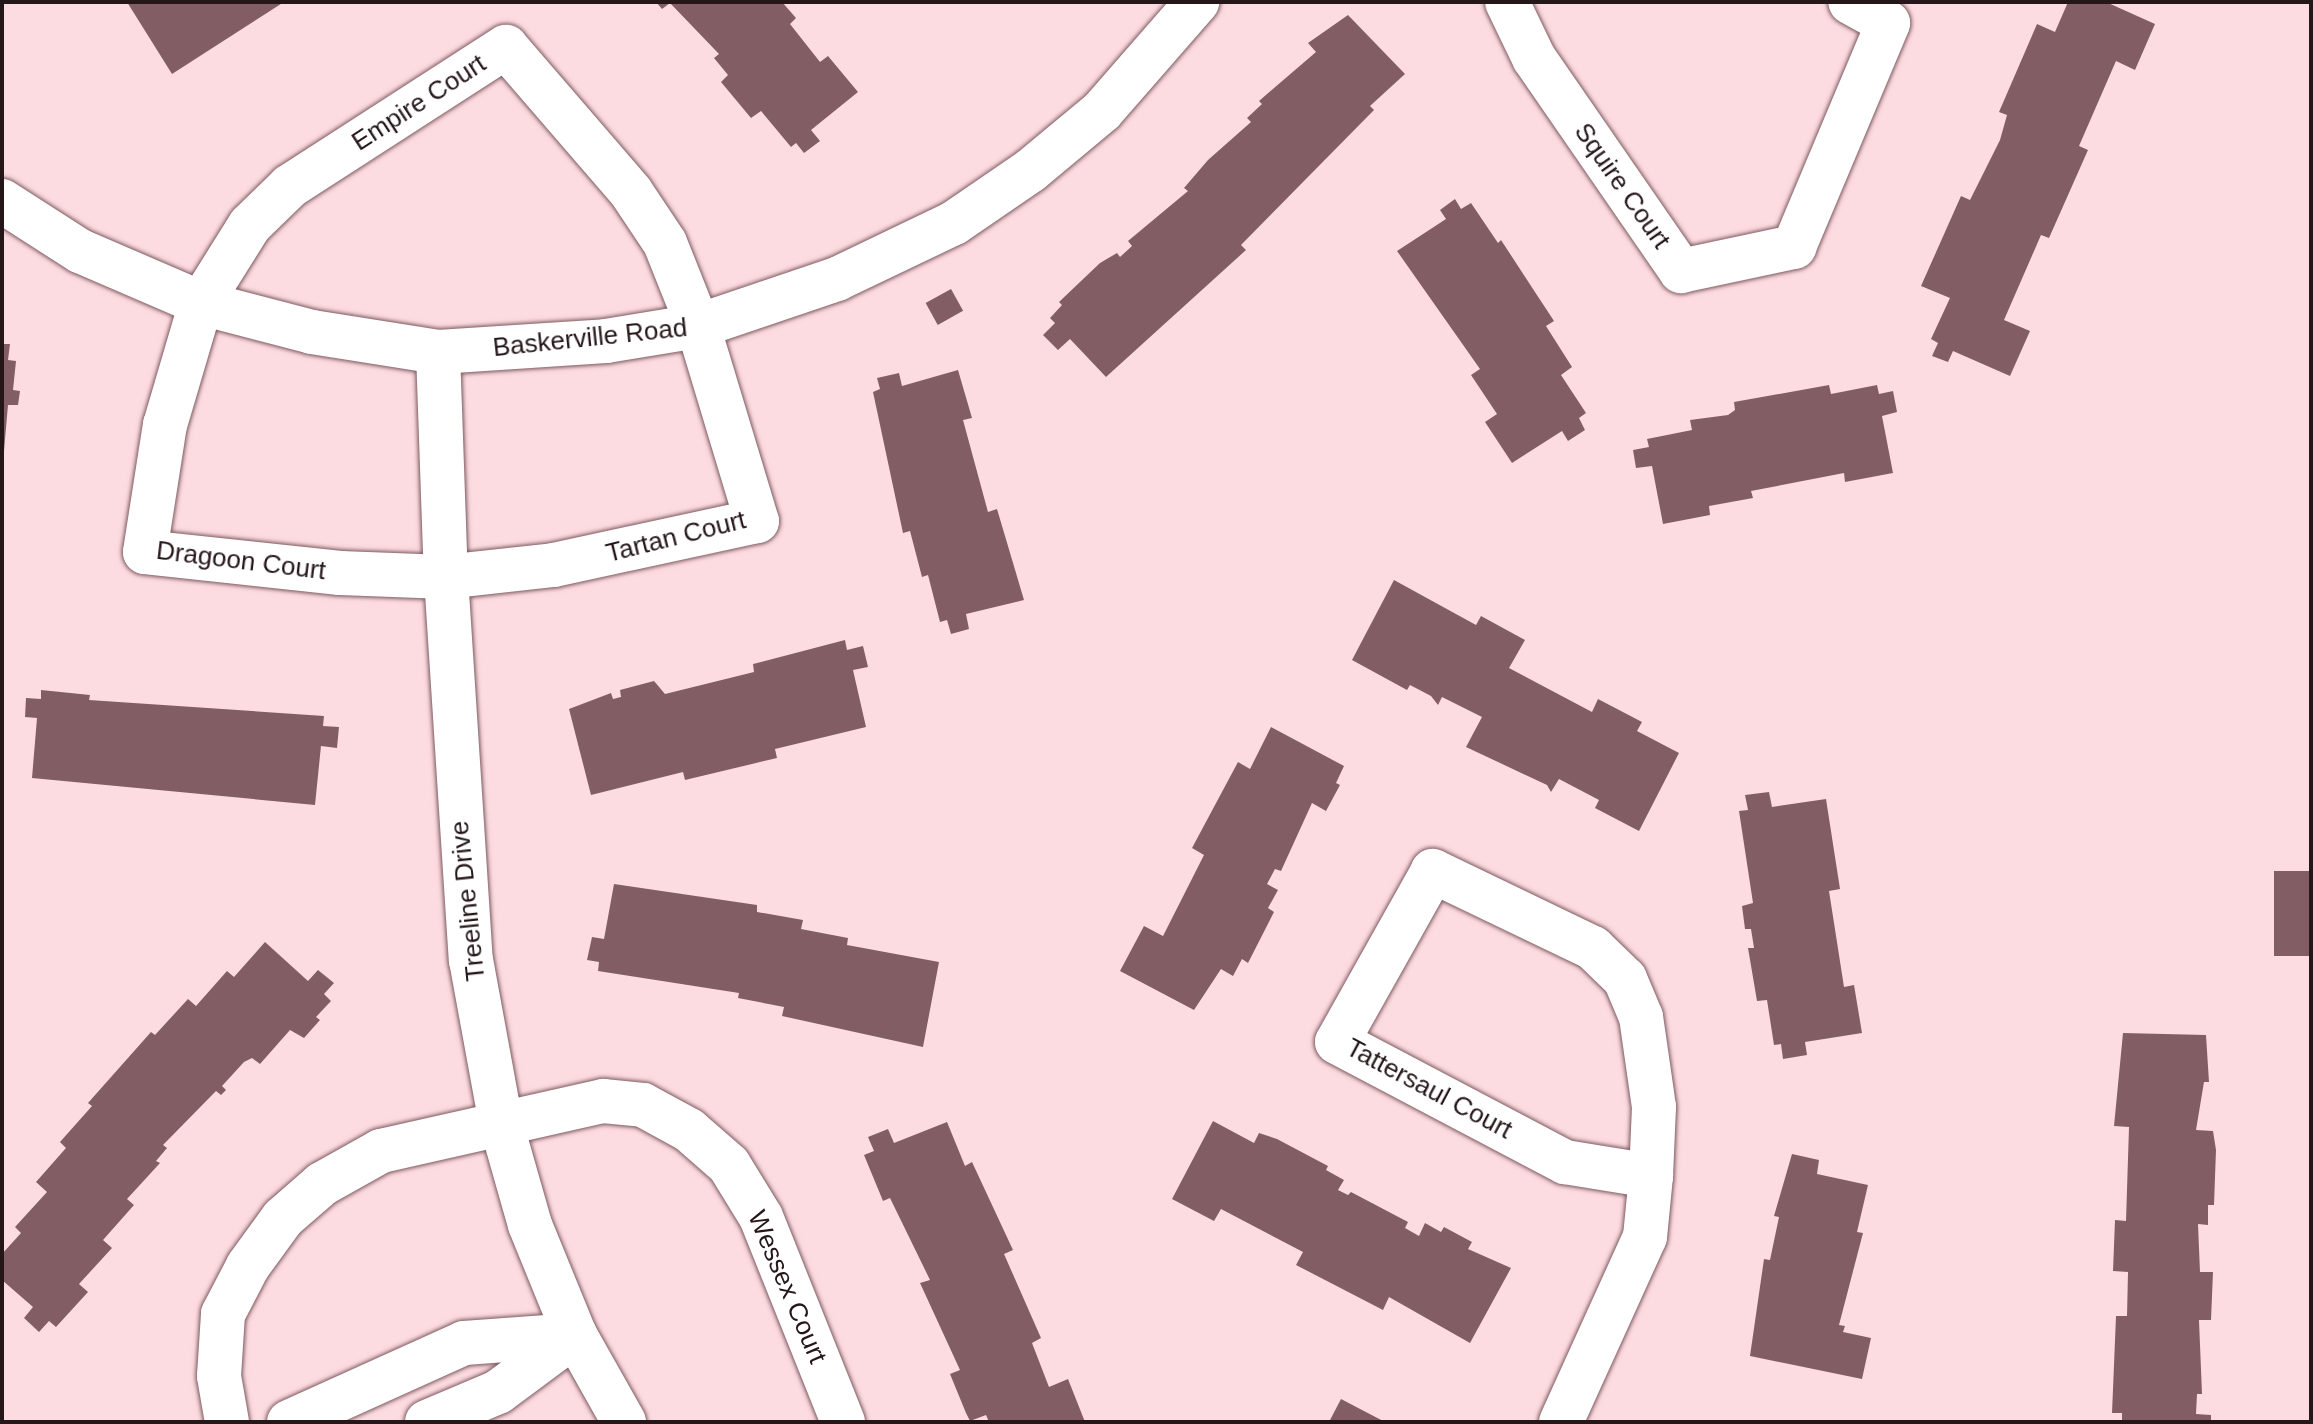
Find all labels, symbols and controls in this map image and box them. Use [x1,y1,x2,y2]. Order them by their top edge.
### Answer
street label: Empire Court [346,48,492,158]
street label: Squire Court [1567,117,1677,255]
street label: Baskerville Road [491,312,689,364]
street label: Tartan Court [603,505,749,569]
street label: Dragoon Court [154,535,328,587]
street label: Treeline Drive [444,819,492,983]
street label: Tattersaul Court [1341,1032,1517,1146]
street label: Wessex Court [741,1206,833,1368]

